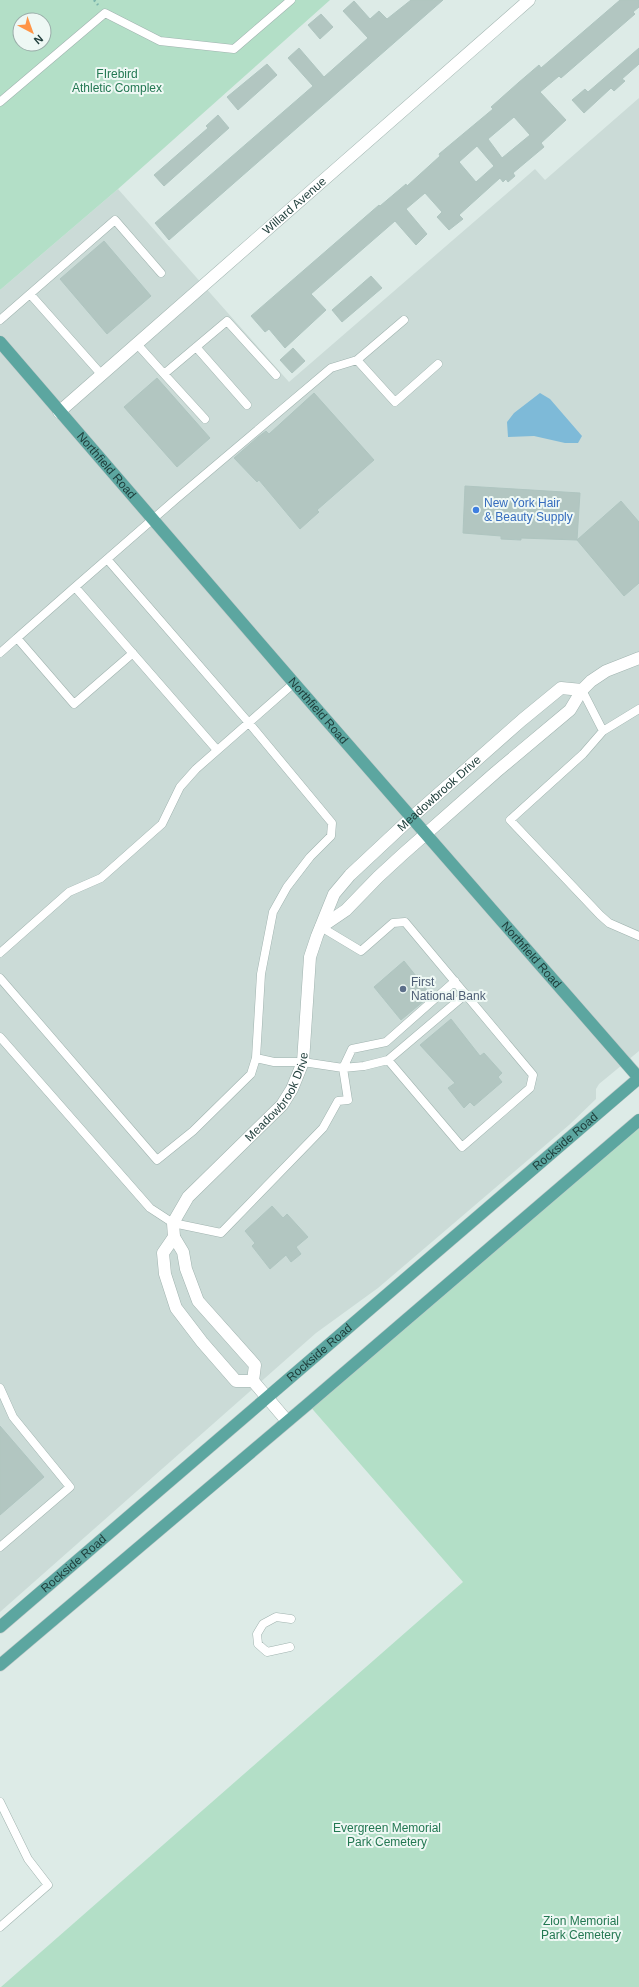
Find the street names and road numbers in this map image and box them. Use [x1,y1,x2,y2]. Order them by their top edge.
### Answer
street label: Willard Avenue [260,174,329,237]
street label: Northfield Road [74,429,139,502]
street label: Northfield Road [285,675,351,747]
street label: Meadowbrook Drive [395,752,484,834]
street label: Northfield Road [499,919,564,991]
street label: Meadowbrook Drive [242,1051,311,1144]
street label: Rockside Road [530,1110,601,1173]
street label: Rockside Road [284,1321,355,1385]
street label: Rockside Road [38,1532,109,1596]

